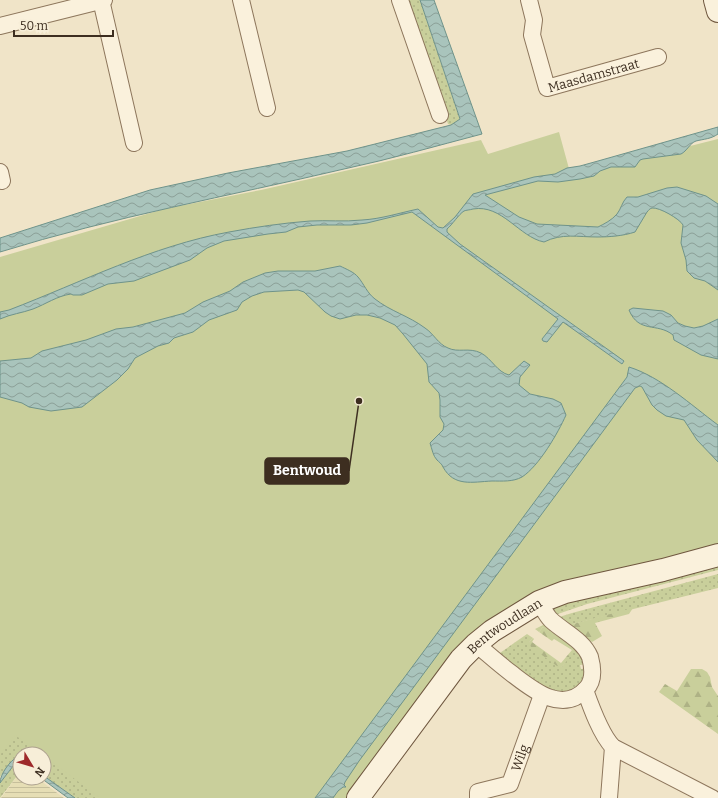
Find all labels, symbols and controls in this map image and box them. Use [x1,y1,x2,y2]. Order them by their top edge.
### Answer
scale bar [14,12,113,38]
text: 50 m [20,19,49,33]
street label: Maasdamstraat [546,56,641,95]
callout: Bentwoud [265,458,349,484]
text: Bentwoud [273,462,342,479]
street label: Bentwoudlaan [464,595,545,657]
street label: Wilg [508,742,532,773]
north arrow [12,746,52,786]
text: N [31,764,47,780]

